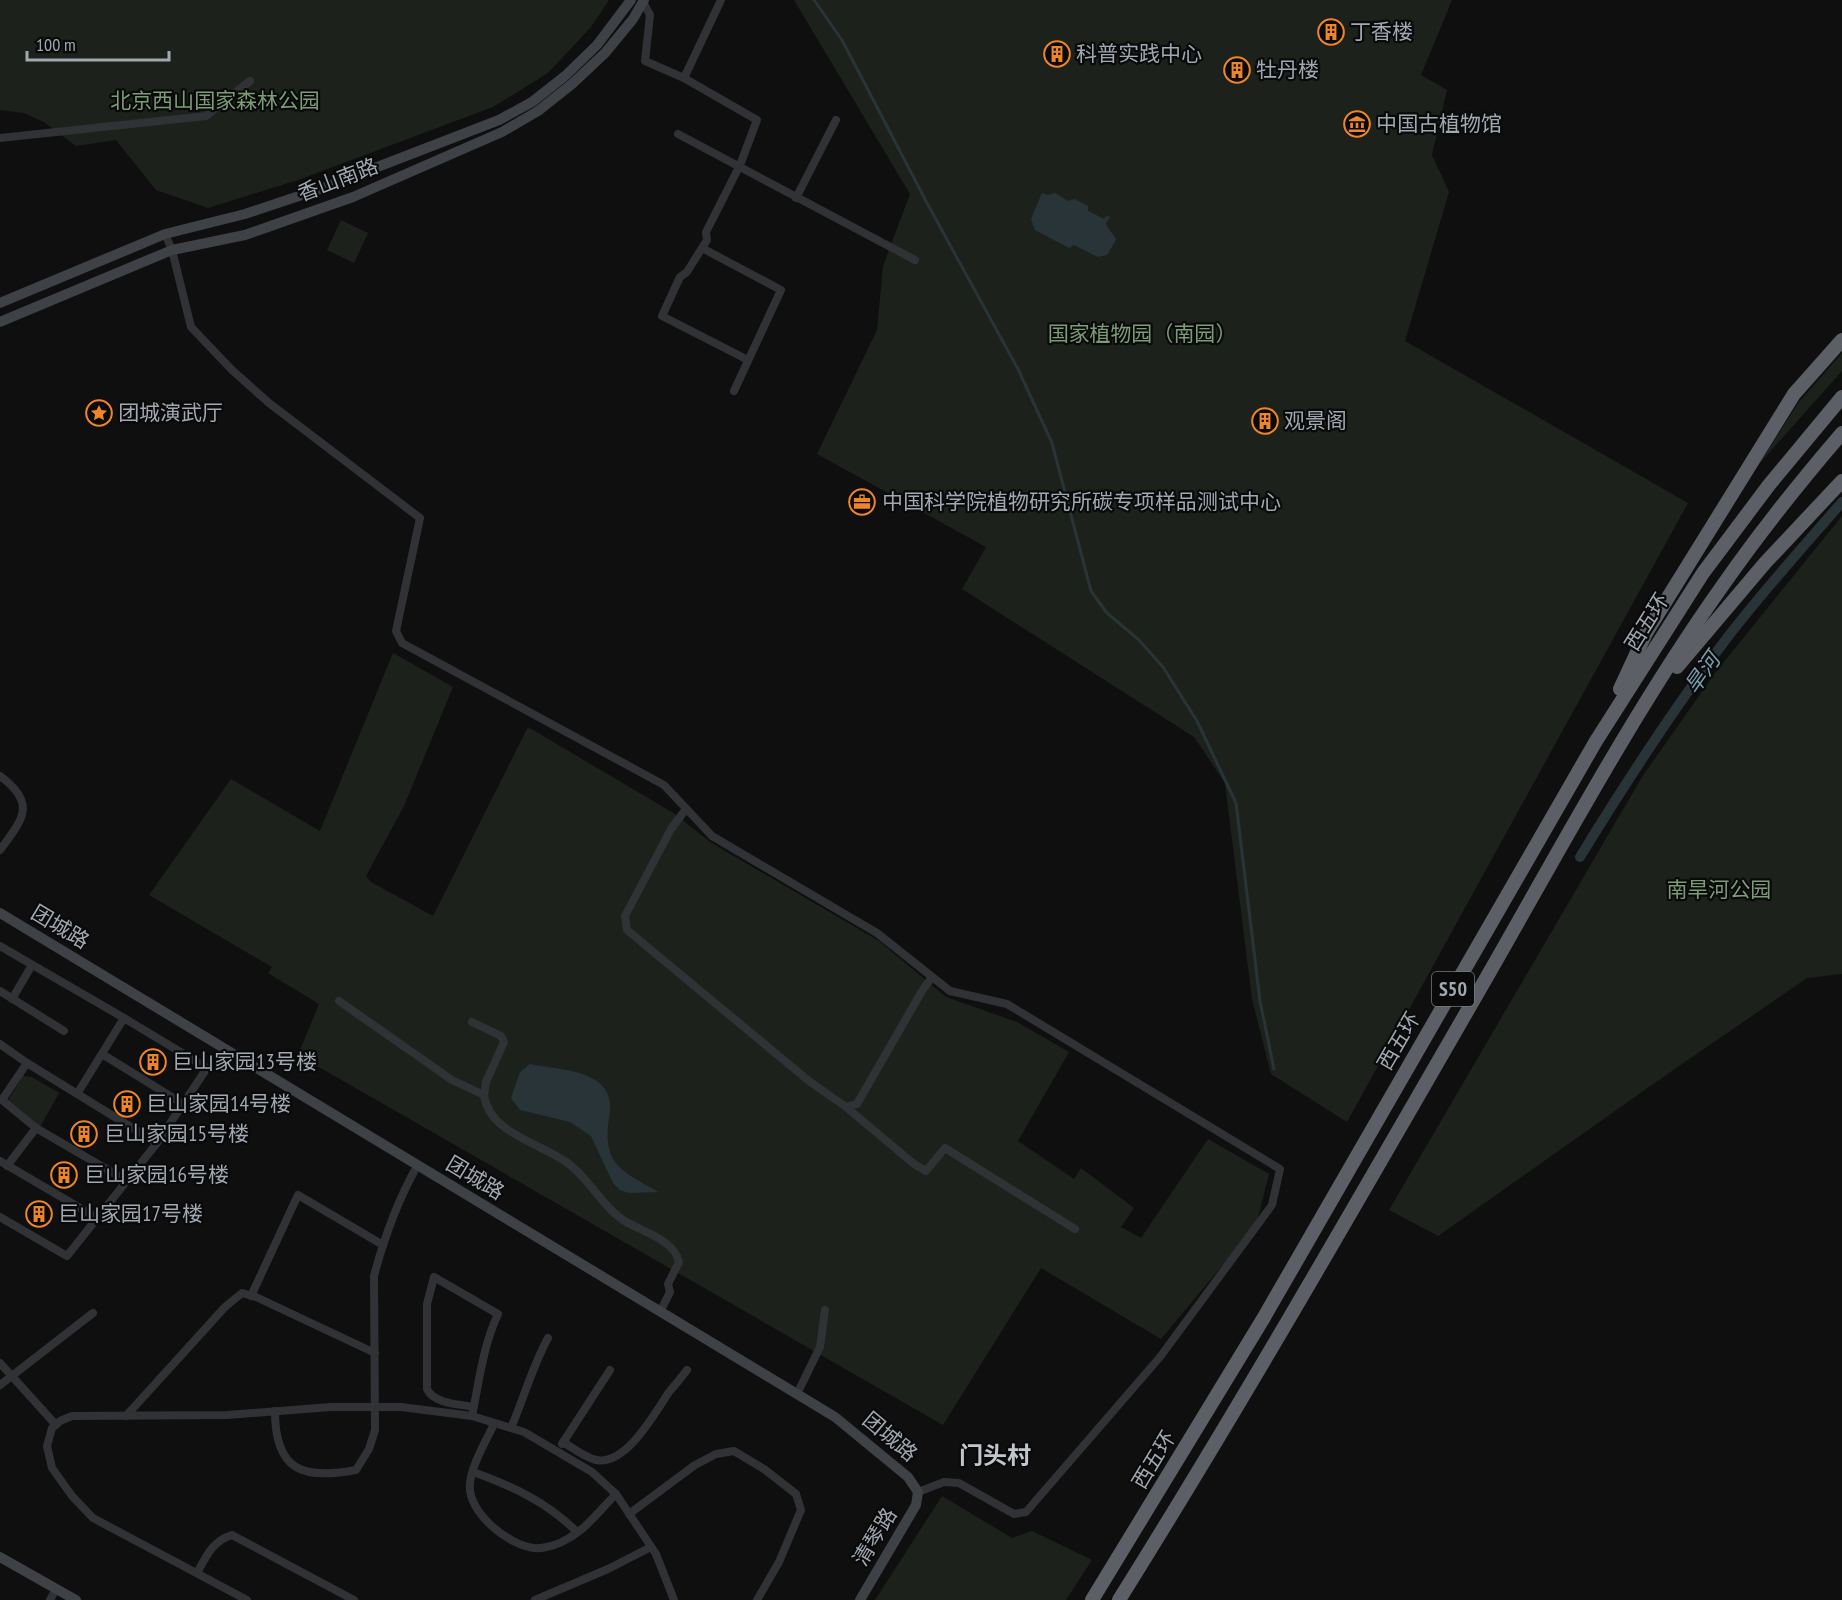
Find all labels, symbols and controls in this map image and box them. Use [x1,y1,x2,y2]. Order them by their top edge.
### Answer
building icon: 丁香楼 [1316,17,1346,47]
place label: 丁香楼 [1350,18,1413,45]
scale bar [27,24,170,62]
text: 100 m [36,33,76,56]
building icon: 科普实践中心 [1042,39,1072,69]
place label: 科普实践中心 [1076,40,1202,67]
building icon: 牡丹楼 [1222,55,1252,85]
place label: 牡丹楼 [1256,56,1319,83]
park label: 北京西山国家森林公园 [110,87,320,114]
museum icon: 中国古植物馆 [1342,109,1372,139]
place label: 中国古植物馆 [1376,110,1502,137]
street label: 香山南路 [294,152,382,207]
park label: 国家植物园（南园） [1048,320,1237,347]
place icon: 团城演武厅 [84,398,114,428]
place label: 团城演武厅 [118,399,223,426]
building icon: 观景阁 [1250,406,1280,436]
place label: 观景阁 [1284,407,1347,434]
office icon: 中国科学院植物研究所碳专项样品测试中心 [847,487,877,517]
place label: 中国科学院植物研究所碳专项样品测试中心 [882,488,1281,515]
street label: 西五环 [1618,588,1675,656]
water label: 旱河 [1678,644,1728,699]
park label: 南旱河公园 [1667,876,1772,903]
street label: 团城路 [26,899,94,954]
road number: S50 [1432,972,1474,1006]
street label: 西五环 [1371,1007,1426,1075]
building icon: 巨山家园13号楼 [138,1047,168,1077]
place label: 巨山家园13号楼 [172,1048,317,1075]
building icon: 巨山家园14号楼 [112,1089,142,1119]
place label: 巨山家园14号楼 [146,1090,291,1117]
building icon: 巨山家园15号楼 [69,1119,99,1149]
place label: 巨山家园15号楼 [104,1120,249,1147]
street label: 团城路 [441,1150,509,1205]
building icon: 巨山家园16号楼 [49,1160,79,1190]
place label: 巨山家园16号楼 [84,1161,229,1188]
building icon: 巨山家园17号楼 [24,1199,54,1229]
place label: 巨山家园17号楼 [58,1200,203,1227]
street label: 团城路 [858,1406,923,1467]
street label: 西五环 [1126,1426,1181,1494]
district label: 门头村 [959,1440,1031,1471]
street label: 清琴路 [847,1503,902,1571]

